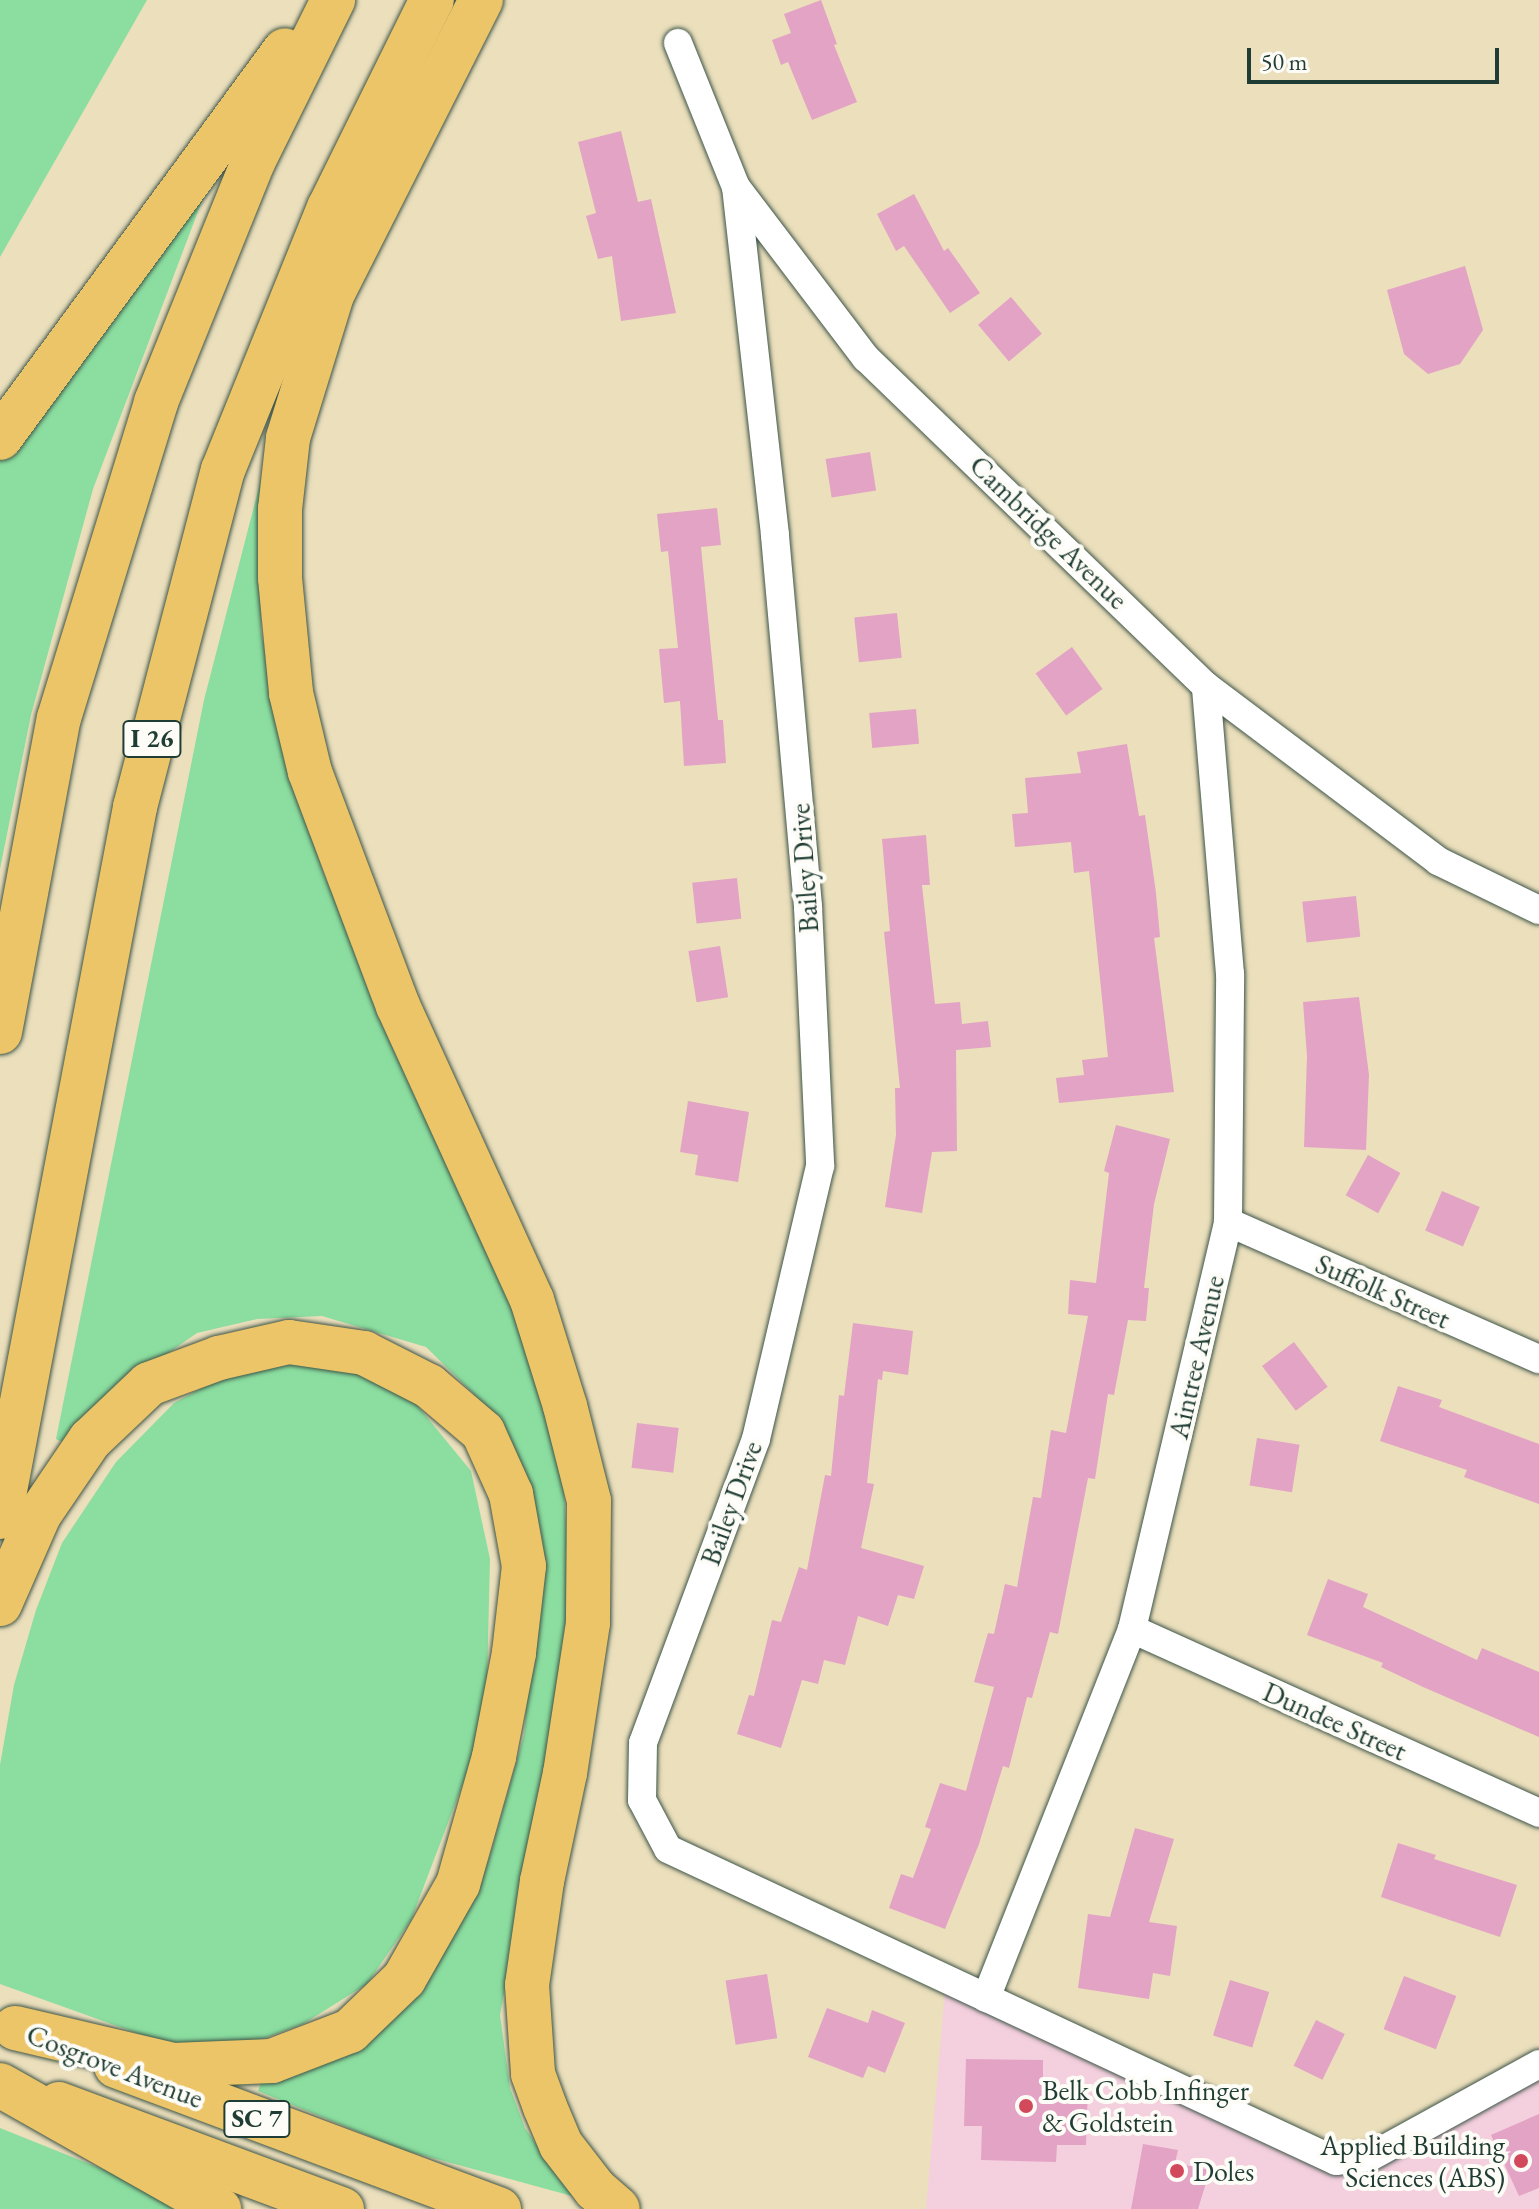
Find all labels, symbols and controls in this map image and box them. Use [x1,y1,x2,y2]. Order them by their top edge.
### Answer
scale bar [1251,32,1503,82]
text: 50 m [1261,46,1308,77]
street label: Cambridge Avenue [963,448,1135,616]
road number: I 26 [122,717,182,761]
street label: Bailey Drive [783,802,825,934]
street label: Suffolk Street [1311,1246,1455,1336]
street label: Aintree Avenue [1161,1272,1231,1442]
street label: Bailey Drive [693,1436,769,1570]
street label: Dundee Street [1258,1674,1412,1768]
street label: Cosgrove Avenue [22,2017,208,2115]
place label: Belk Cobb Infinger & Goldstein [1042,2073,1249,2139]
road number: SC 7 [223,2097,291,2141]
marker: Belk Cobb Infinger & Goldstein [1017,2097,1035,2115]
place label: Applied Building Sciences (ABS) [1320,2128,1505,2194]
marker: Applied Building Sciences (ABS) [1512,2152,1530,2170]
place label: Doles [1193,2154,1254,2188]
marker: Doles [1168,2162,1186,2180]

